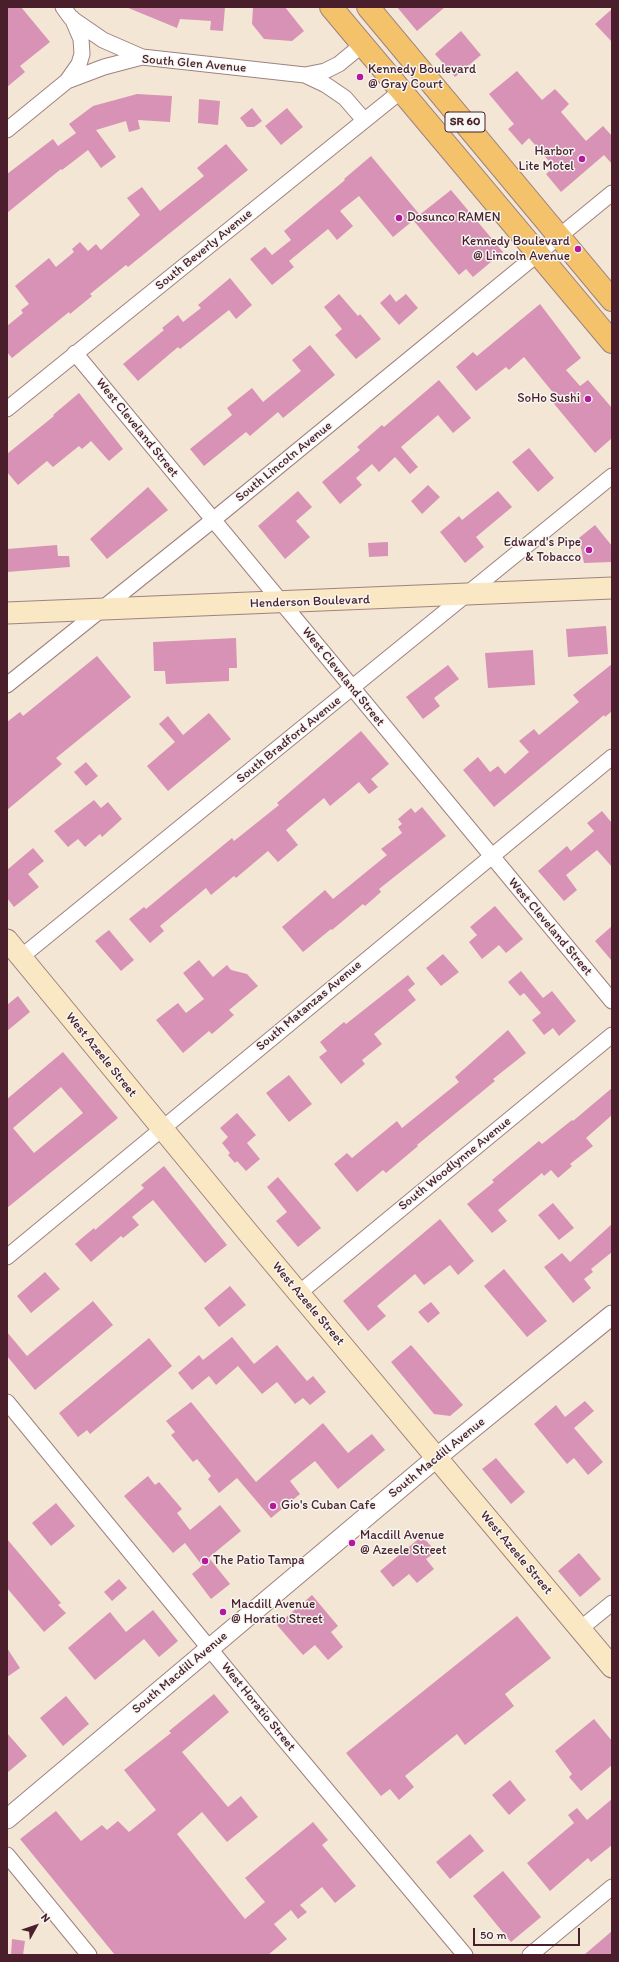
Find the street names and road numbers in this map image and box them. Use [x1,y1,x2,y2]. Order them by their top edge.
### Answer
street label: South Glen Avenue [141,52,247,76]
road number: SR 60 [445,112,485,132]
street label: South Beverly Avenue [152,206,256,294]
street label: West Cleveland Street [92,375,182,481]
street label: South Lincoln Avenue [233,418,335,506]
street label: Henderson Boulevard [250,592,370,612]
street label: West Cleveland Street [298,624,388,730]
street label: South Bradford Avenue [234,693,344,787]
street label: West Cleveland Street [505,875,595,979]
street label: South Matanzas Avenue [253,957,365,1055]
street label: West Azeele Street [62,1010,140,1100]
street label: South Woodlynne Avenue [395,1114,515,1214]
street label: West Azeele Street [268,1259,348,1349]
street label: South Macdill Avenue [386,1414,488,1502]
street label: West Azeele Street [476,1508,556,1598]
street label: South Macdill Avenue [129,1629,231,1717]
street label: West Horatio Street [217,1659,299,1755]

